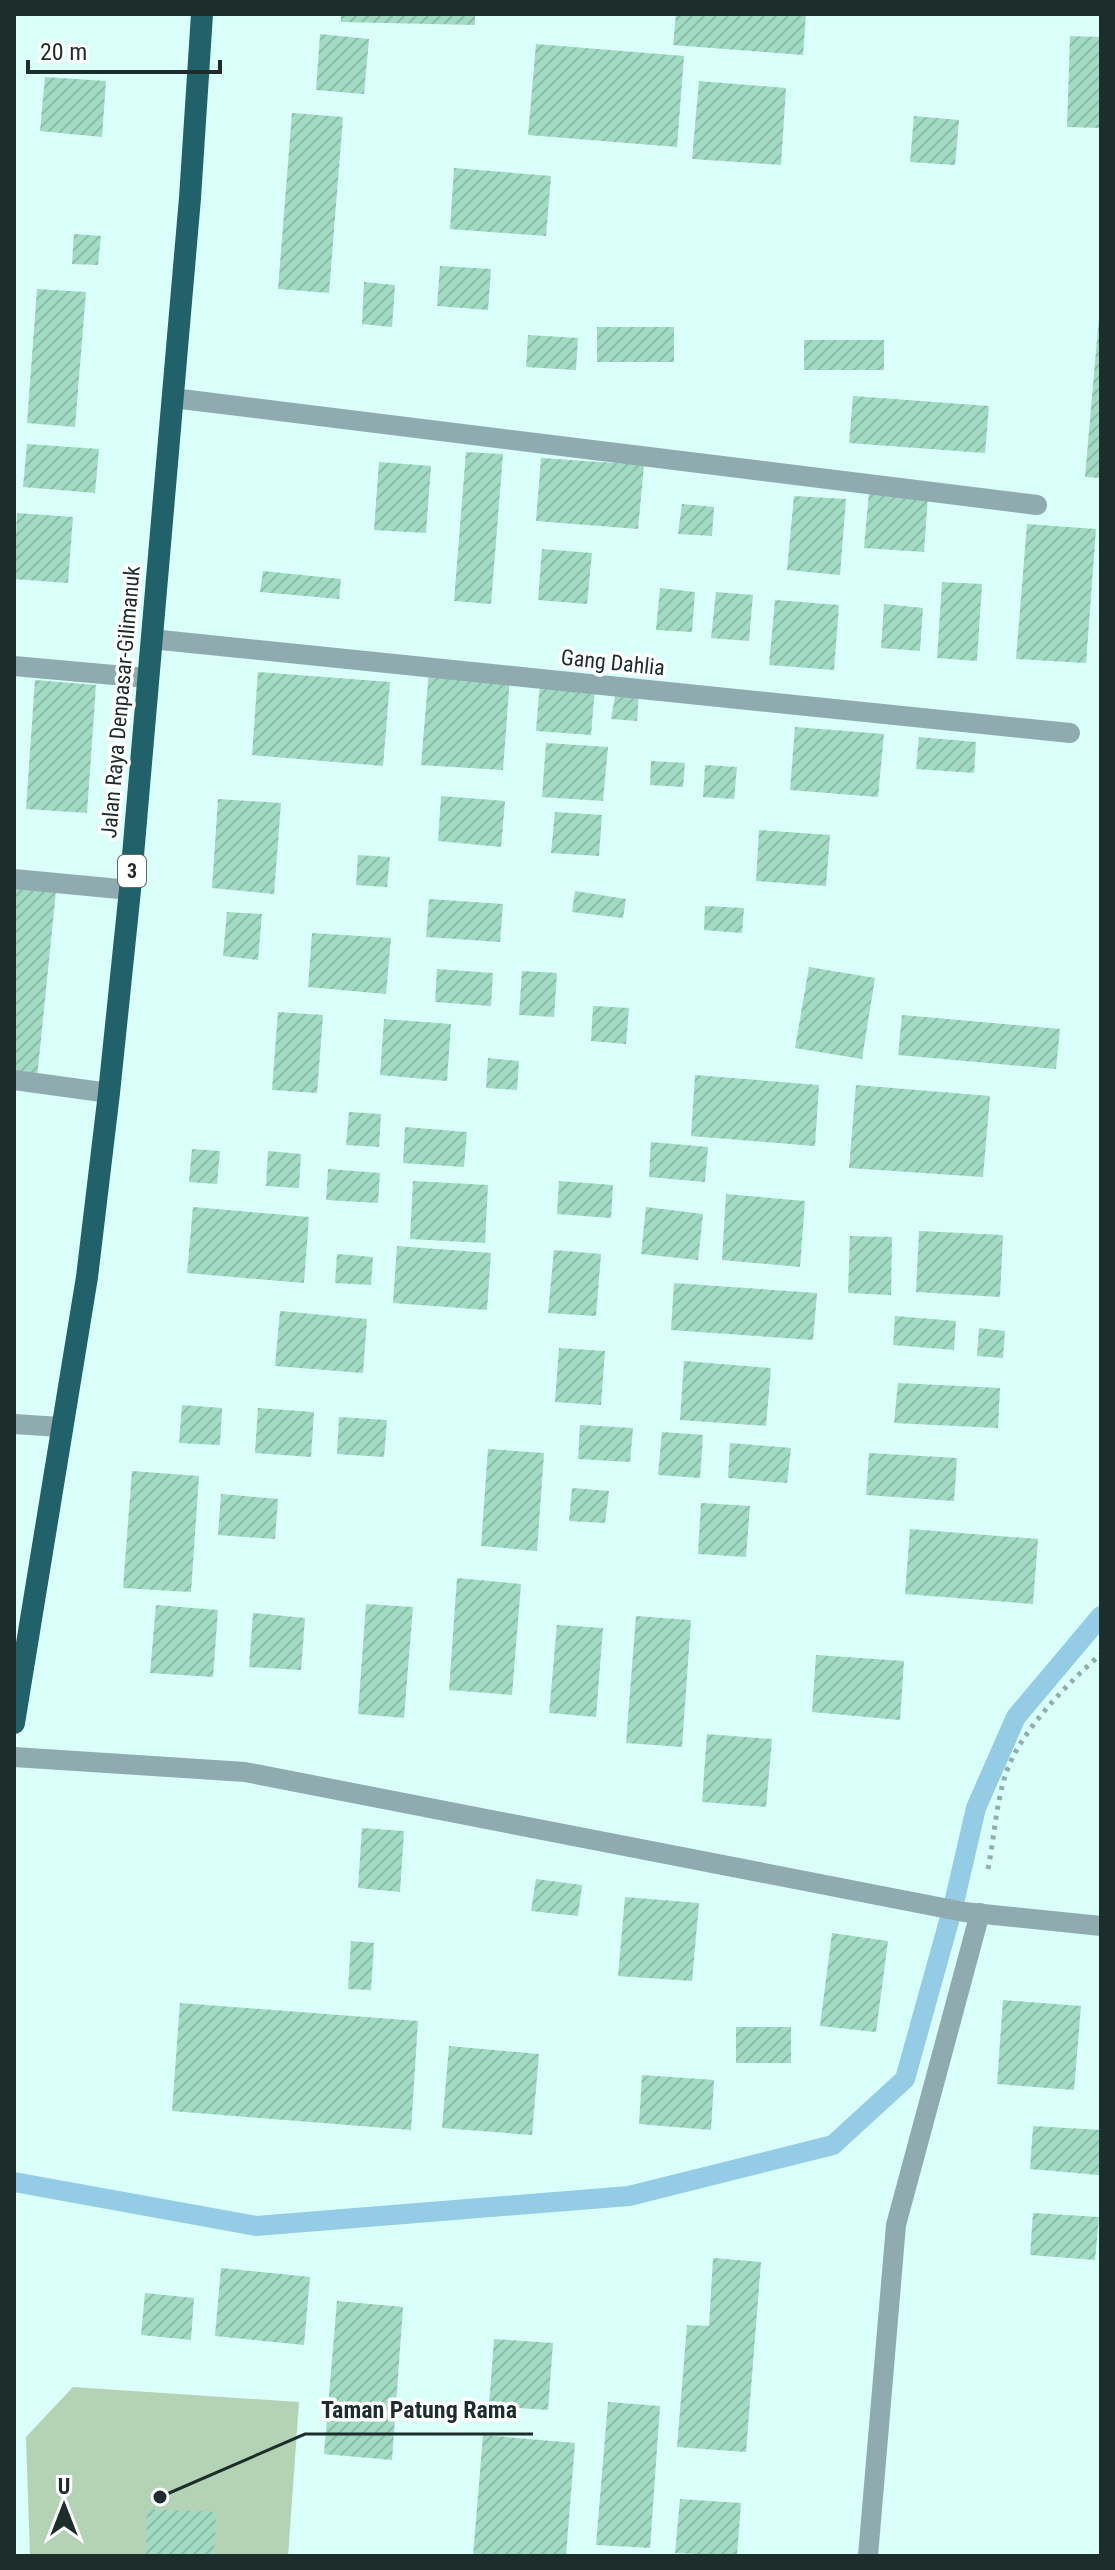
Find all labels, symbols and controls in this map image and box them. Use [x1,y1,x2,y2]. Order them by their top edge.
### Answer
scale bar [28,24,220,74]
text: 20 m [40,38,87,66]
street label: Jalan Raya Denpasar-Gilimanuk [96,565,145,839]
street label: Gang Dahlia [560,645,666,680]
road number: 3 [118,855,146,887]
callout: Taman Patung Rama [305,2386,533,2434]
text: Taman Patung Rama [321,2396,517,2424]
north arrow [24,2466,104,2546]
text: U [58,2474,70,2499]

